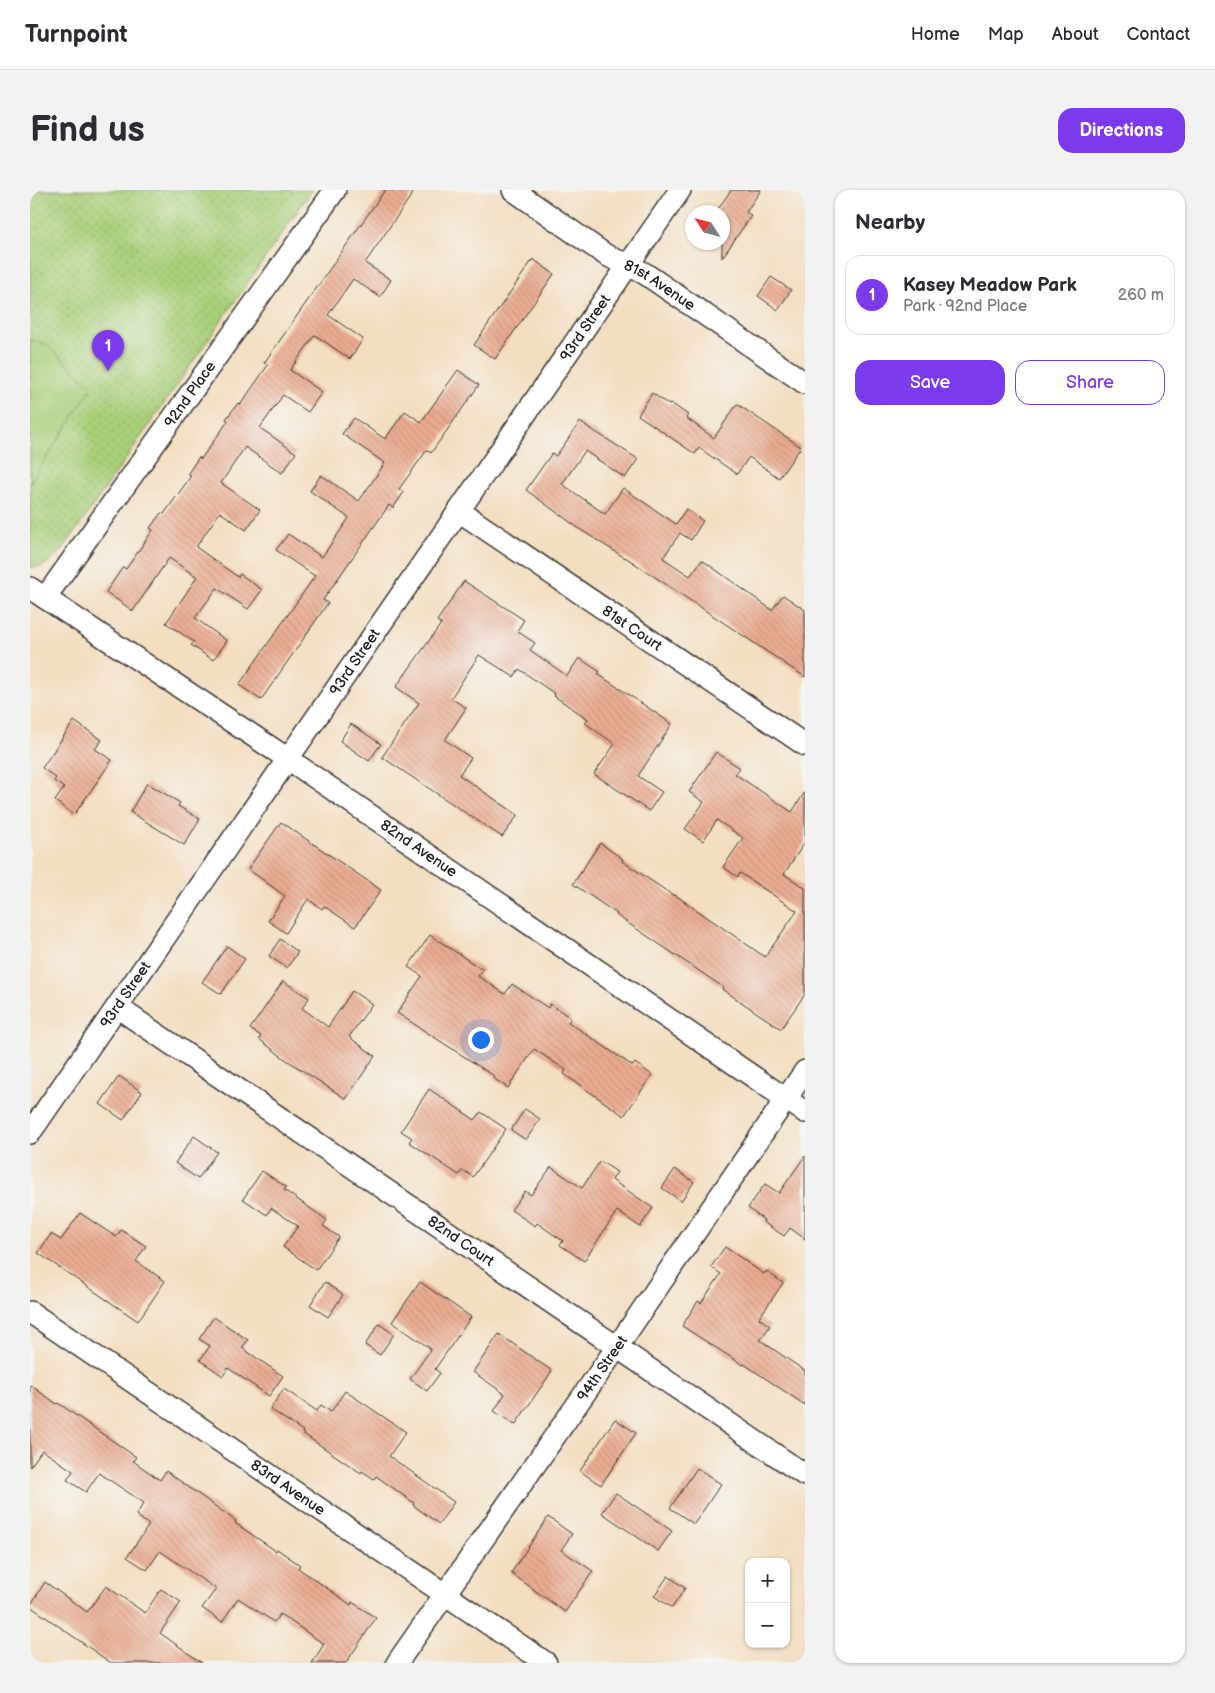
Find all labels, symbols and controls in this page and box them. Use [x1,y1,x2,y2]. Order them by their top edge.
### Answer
text: Turnpoint [25,20,128,49]
text: Home [911,24,960,45]
text: Map [988,24,1024,45]
text: About [1052,24,1099,45]
text: Contact [1127,24,1190,45]
button: Directions [1058,108,1185,153]
text: Find us [30,109,145,152]
north arrow [685,205,730,250]
text: Nearby [855,210,925,235]
street label: 81st Avenue [621,255,699,315]
text: Kasey Meadow Park [903,274,1077,297]
text: 1 [869,286,875,305]
text: 260 m [1118,286,1164,305]
street label: 93rd Street [555,290,615,365]
text: Park · 92nd Place [903,297,1027,316]
pin: 1 [92,330,124,371]
street label: 92nd Place [160,357,220,431]
button: Save [855,360,1005,405]
button: Share [1015,360,1165,405]
street label: 81st Court [599,601,666,655]
street label: 93rd Street [325,625,384,699]
street label: 82nd Avenue [377,815,461,881]
street label: 93rd Street [96,957,155,1032]
your location [468,1027,494,1053]
street label: 82nd Court [424,1212,498,1271]
street label: 94th Street [573,1332,632,1405]
street label: 83rd Avenue [247,1455,329,1520]
map controls [745,1558,790,1648]
button: + [745,1558,790,1603]
button: − [745,1603,790,1648]

